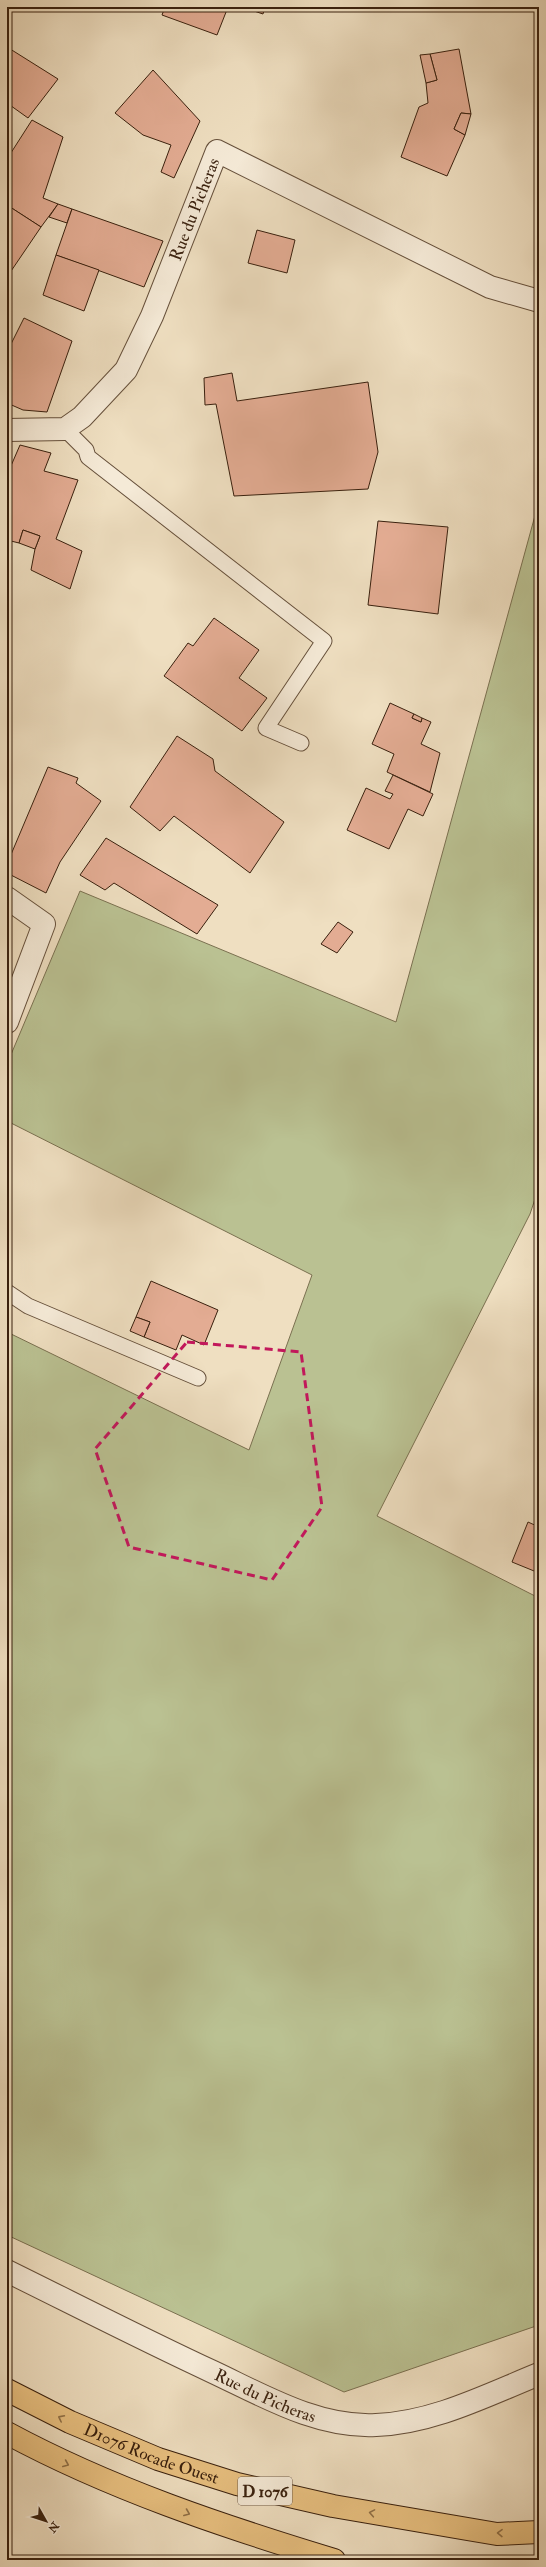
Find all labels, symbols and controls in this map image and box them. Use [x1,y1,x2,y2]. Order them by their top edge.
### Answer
street label: Rue du Picheras [165,155,224,264]
street label: Rue du Picheras [211,2364,319,2427]
one-way arrow [58,2415,65,2423]
street label: D1076 Rocade Ouest [80,2419,222,2489]
one-way arrow [63,2459,70,2467]
road number: D 1076 [238,2477,292,2505]
north arrow [26,2501,66,2541]
one-way arrow [183,2509,190,2517]
one-way arrow [369,2509,375,2518]
text: N [45,2518,62,2536]
one-way arrow [497,2529,503,2537]

